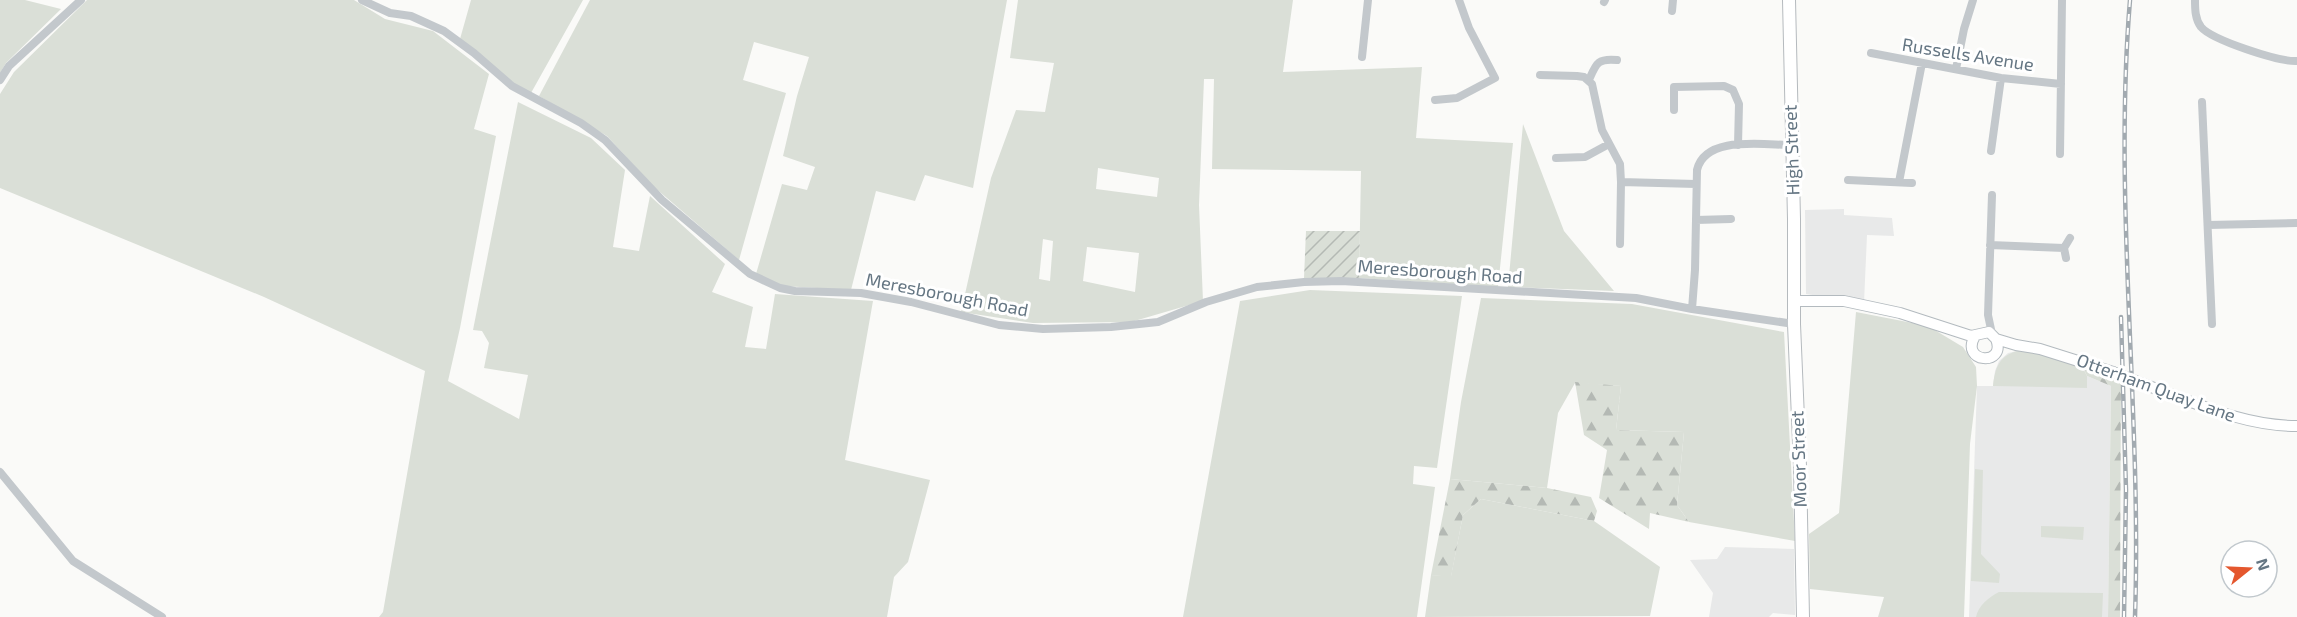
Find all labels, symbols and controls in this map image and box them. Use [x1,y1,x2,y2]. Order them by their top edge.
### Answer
street label: Russells Avenue [1901,33,2036,75]
street label: High Street [1778,104,1804,196]
street label: Meresborough Road [1357,254,1523,288]
street label: Meresborough Road [864,267,1030,321]
street label: Otterham Quay Lane [2074,348,2239,426]
street label: Moor Street [1785,410,1811,508]
north arrow [2219,539,2279,599]
text: N [2253,556,2275,573]

